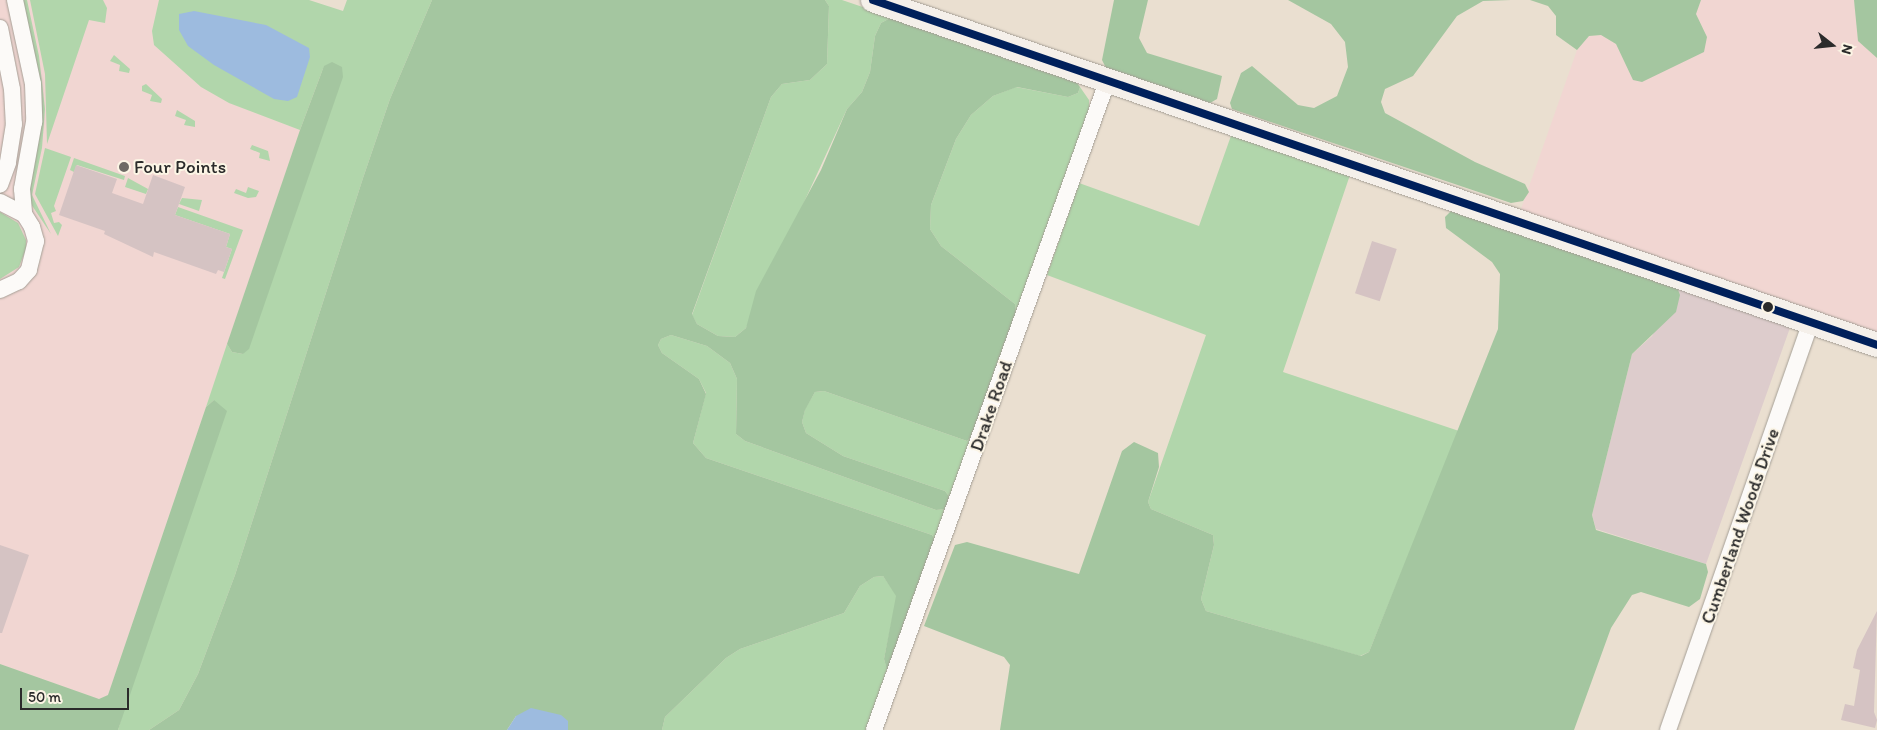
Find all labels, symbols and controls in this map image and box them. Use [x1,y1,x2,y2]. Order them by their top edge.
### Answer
north arrow [1807,20,1857,70]
text: N [1837,42,1856,56]
place label: Four Points [134,156,226,178]
marker: Four Points [118,161,130,173]
unlabelled marker [1763,302,1773,312]
street label: Drake Road [965,358,1017,454]
street label: Cumberland Woods Drive [1696,425,1784,627]
scale bar [22,678,131,710]
text: 50 m [28,688,61,706]

